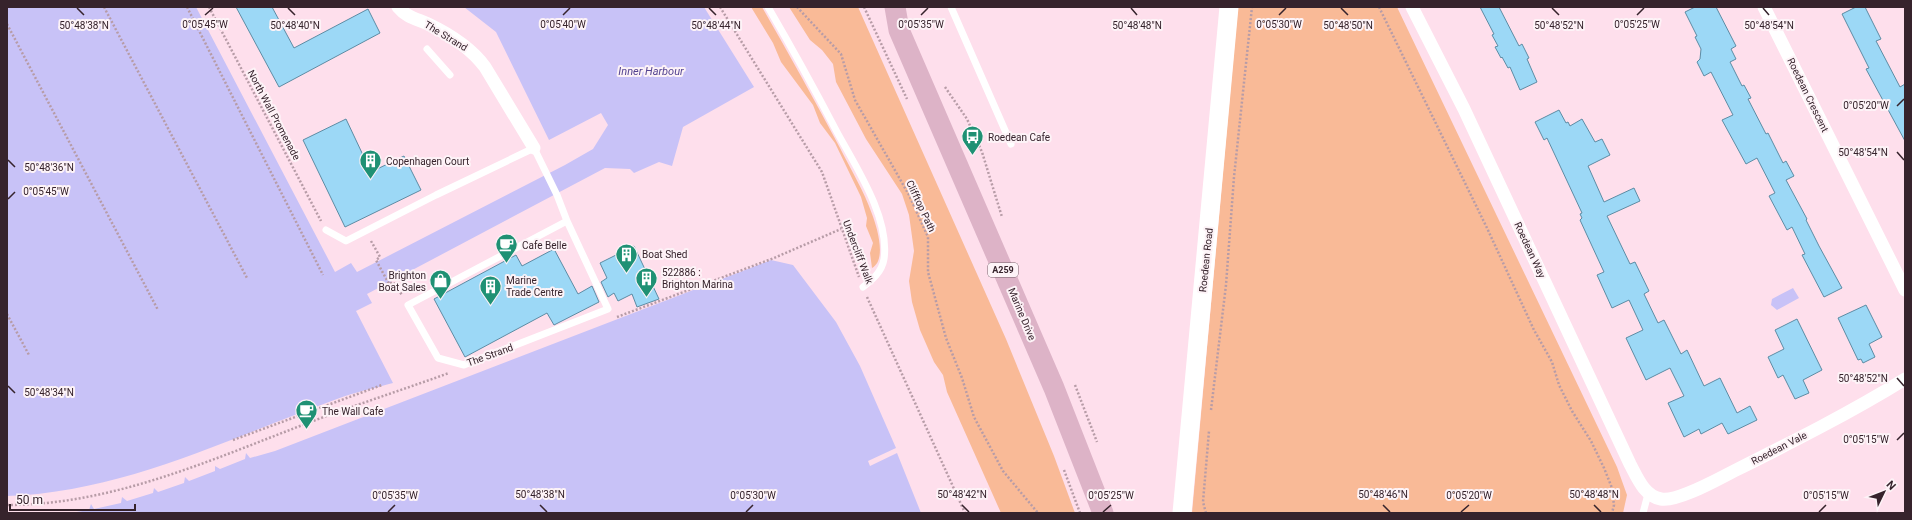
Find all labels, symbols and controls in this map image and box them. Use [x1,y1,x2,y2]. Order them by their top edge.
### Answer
text: 0°05'45"W [182,19,228,30]
street label: The Strand [422,19,470,53]
text: 0°05'40"W [540,19,586,30]
text: 0°05'35"W [898,19,944,30]
text: 0°05'30"W [1256,19,1302,30]
text: 0°05'25"W [1614,19,1660,30]
text: 50°48'38"N [59,20,109,31]
text: 50°48'40"N [270,20,320,31]
text: 50°48'44"N [691,20,741,31]
text: 50°48'48"N [1112,20,1162,31]
text: 50°48'50"N [1323,20,1373,31]
text: 50°48'52"N [1534,20,1584,31]
text: 50°48'54"N [1744,20,1794,31]
street label: Roedean Crescent [1785,56,1831,134]
water label: Inner Harbour [618,65,684,78]
street label: North Wall Promenade [246,68,302,162]
text: 0°05'20"W [1843,100,1889,111]
bus stop icon: Roedean Cafe [960,124,986,157]
place label: Roedean Cafe [988,132,1050,143]
text: 50°48'54"N [1838,147,1888,158]
building icon: Copenhagen Court [357,148,383,181]
place label: Copenhagen Court [386,156,469,167]
text: 50°48'36"N [24,162,74,173]
street label: Clifftop Path [904,178,938,234]
text: 0°05'45"W [23,186,69,197]
street label: Undercliff Walk [841,219,876,286]
street label: Roedean Way [1512,220,1548,280]
street label: Roedean Road [1197,227,1215,293]
cafe icon: Cafe Belle [494,232,520,265]
place label: Cafe Belle [522,240,567,251]
building icon: Boat Shed [613,241,639,274]
place label: Boat Shed [642,249,688,260]
road number: A259 [988,263,1018,277]
building icon: 522886 : Brighton Marina [633,265,659,298]
place label: 522886 : Brighton Marina [662,267,733,290]
shop icon: Brighton Boat Sales [428,268,454,301]
place label: Brighton Boat Sales [379,270,426,293]
building icon: Marine Trade Centre [477,273,503,306]
place label: Marine Trade Centre [506,275,563,298]
street label: Marine Drive [1006,286,1038,342]
street label: The Strand [465,342,515,368]
text: 50°48'52"N [1838,373,1888,384]
text: 50°48'34"N [24,387,74,398]
cafe icon: The Wall Cafe [294,398,320,431]
place label: The Wall Cafe [322,406,383,417]
street label: Roedean Vale [1749,429,1809,467]
text: 0°05'15"W [1843,434,1889,445]
north arrow [1864,472,1904,512]
text: N [1884,478,1899,493]
scale bar [10,486,135,512]
text: 50°48'38"N [515,489,565,500]
text: 50°48'42"N [937,489,987,500]
text: 50°48'46"N [1358,489,1408,500]
text: 50°48'48"N [1569,489,1619,500]
text: 0°05'35"W [372,490,418,501]
text: 0°05'30"W [730,490,776,501]
text: 0°05'25"W [1088,490,1134,501]
text: 0°05'20"W [1446,490,1492,501]
text: 0°05'15"W [1803,490,1849,501]
text: 50 m [16,493,43,507]

